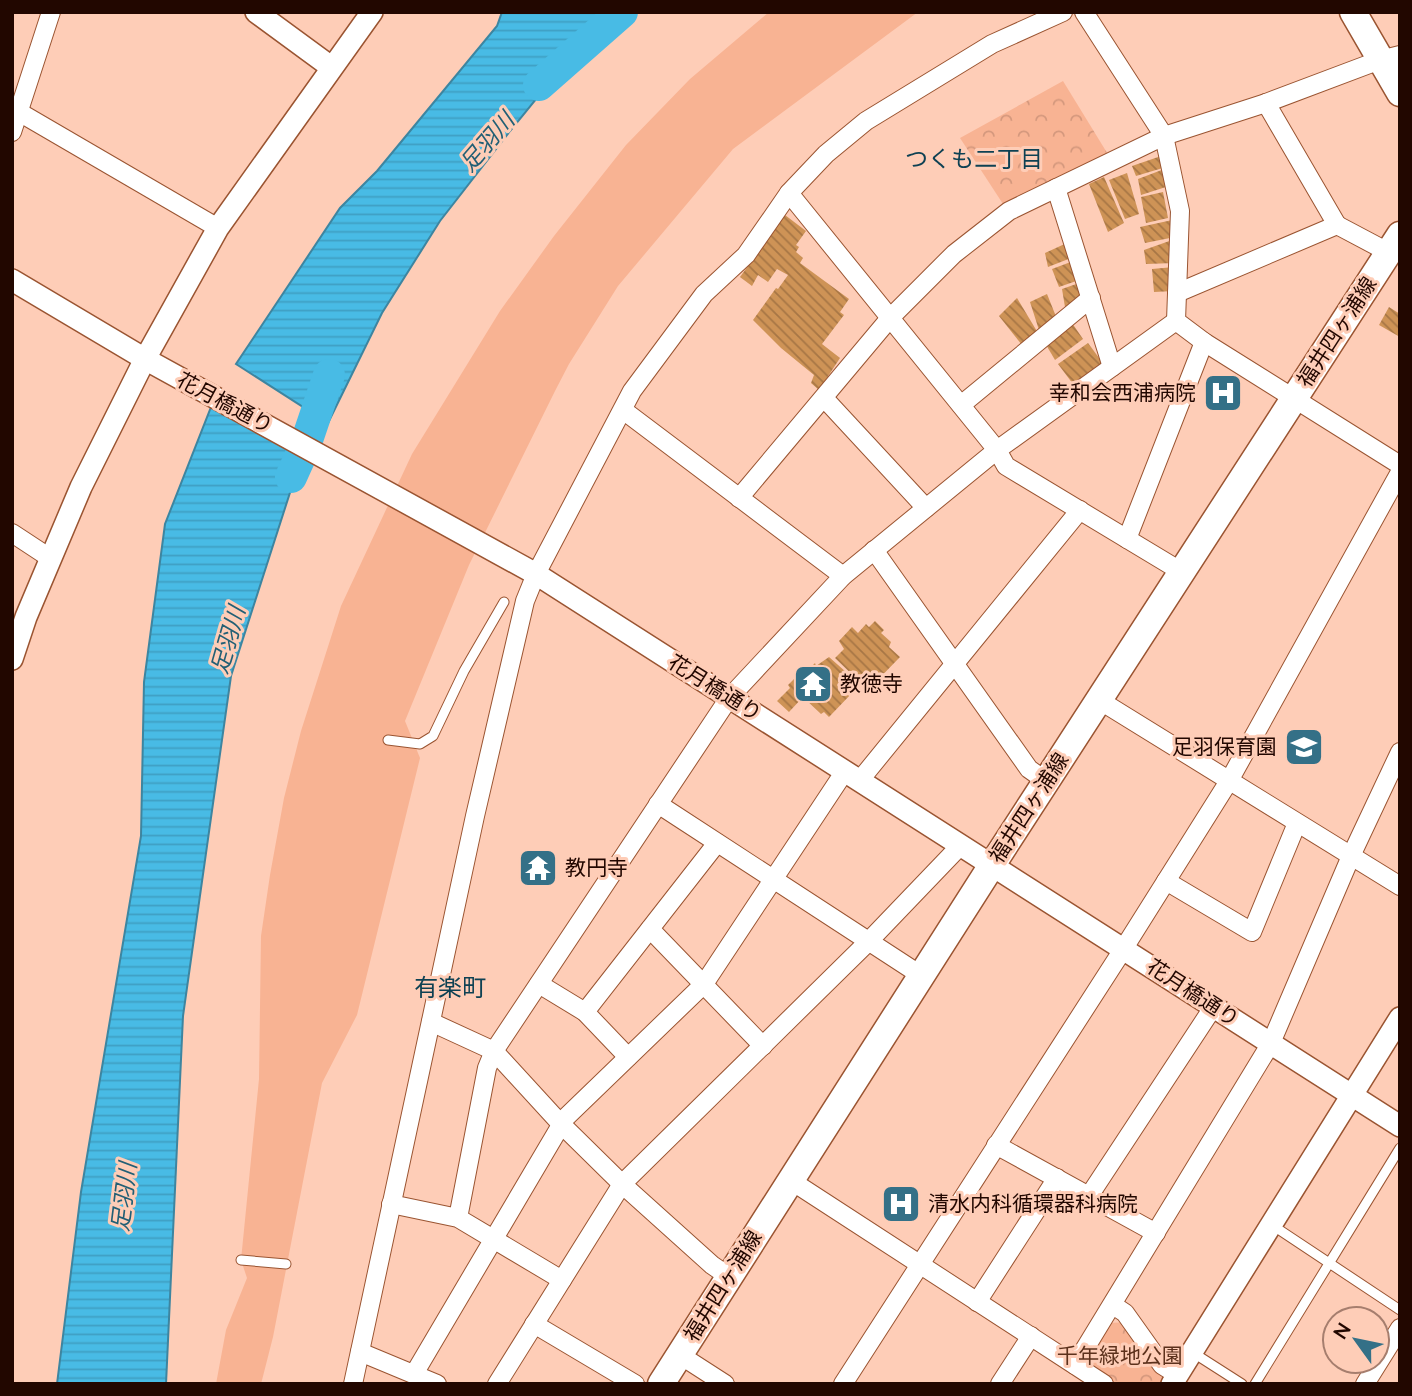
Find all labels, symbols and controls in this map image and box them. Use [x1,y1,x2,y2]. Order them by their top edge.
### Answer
water label: 足羽川 [453,104,521,177]
district label: つくも二丁目 [905,144,1043,172]
street label: 福井四ヶ浦線 [1291,272,1381,391]
street label: 花月橋通り [173,366,278,437]
hospital icon: 幸和会西浦病院 [1202,372,1244,414]
place label: 幸和会西浦病院 [1049,379,1196,404]
water label: 足羽川 [204,600,251,677]
street label: 花月橋通り [665,648,767,725]
temple icon: 教徳寺 [792,663,834,705]
place label: 教徳寺 [840,670,903,695]
school or university icon: 足羽保育園 [1283,726,1325,768]
place label: 足羽保育園 [1172,733,1277,758]
street label: 福井四ヶ浦線 [983,748,1073,867]
temple icon: 教円寺 [517,847,559,889]
place label: 教円寺 [565,854,628,879]
street label: 花月橋通り [1143,953,1245,1031]
district label: 有楽町 [414,972,486,1001]
water label: 足羽川 [105,1158,141,1233]
hospital icon: 清水内科循環器科病院 [880,1183,922,1225]
place label: 清水内科循環器科病院 [928,1190,1138,1215]
street label: 福井四ヶ浦線 [678,1225,766,1345]
north arrow [1321,1305,1391,1375]
text: N [1328,1318,1355,1343]
park label: 千年緑地公園 [1057,1342,1183,1367]

